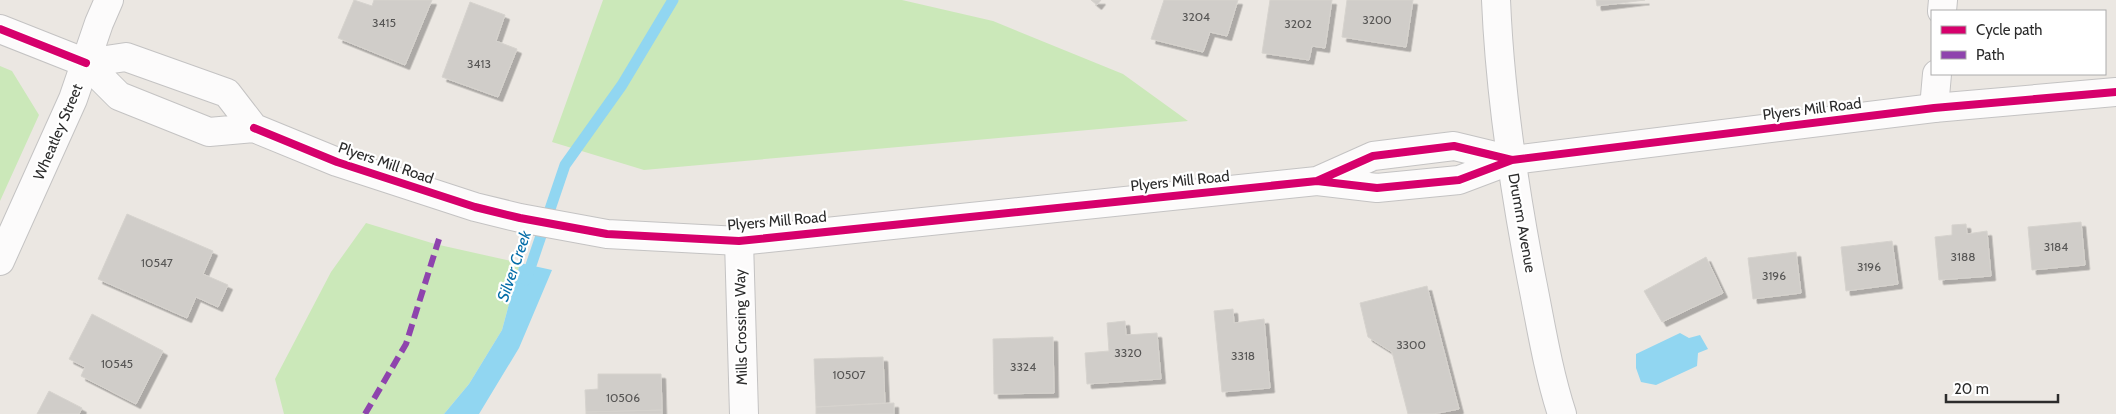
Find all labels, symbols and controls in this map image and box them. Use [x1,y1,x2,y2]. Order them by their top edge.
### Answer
house number: 3204 [1182,9,1210,24]
legend [1931,10,2106,75]
house number: 3200 [1362,12,1392,27]
house number: 3415 [372,15,396,30]
house number: 3202 [1284,16,1312,31]
text: Cycle path [1976,21,2042,39]
text: Path [1976,46,2005,64]
house number: 3413 [467,56,491,71]
street label: Wheatley Street [30,81,86,183]
street label: Plyers Mill Road [1761,94,1863,124]
street label: Plyers Mill Road [336,138,436,188]
street label: Plyers Mill Road [1130,167,1230,195]
street label: Drumm Avenue [1504,172,1540,274]
street label: Plyers Mill Road [727,208,827,234]
water label: Silver Creek [493,227,535,304]
house number: 3184 [2044,239,2068,254]
house number: 3188 [1951,249,1975,264]
house number: 10547 [141,255,173,270]
house number: 3196 [1857,259,1881,274]
street label: Mills Crossing Way [731,268,751,385]
house number: 3196 [1762,268,1786,283]
house number: 3300 [1396,337,1426,352]
house number: 3320 [1114,345,1142,360]
house number: 3318 [1231,348,1255,363]
house number: 10545 [101,356,133,371]
house number: 3324 [1010,359,1036,374]
house number: 10507 [832,367,866,382]
scale bar [1946,372,2058,404]
text: 20 m [1954,380,1989,398]
house number: 10506 [606,390,640,405]

